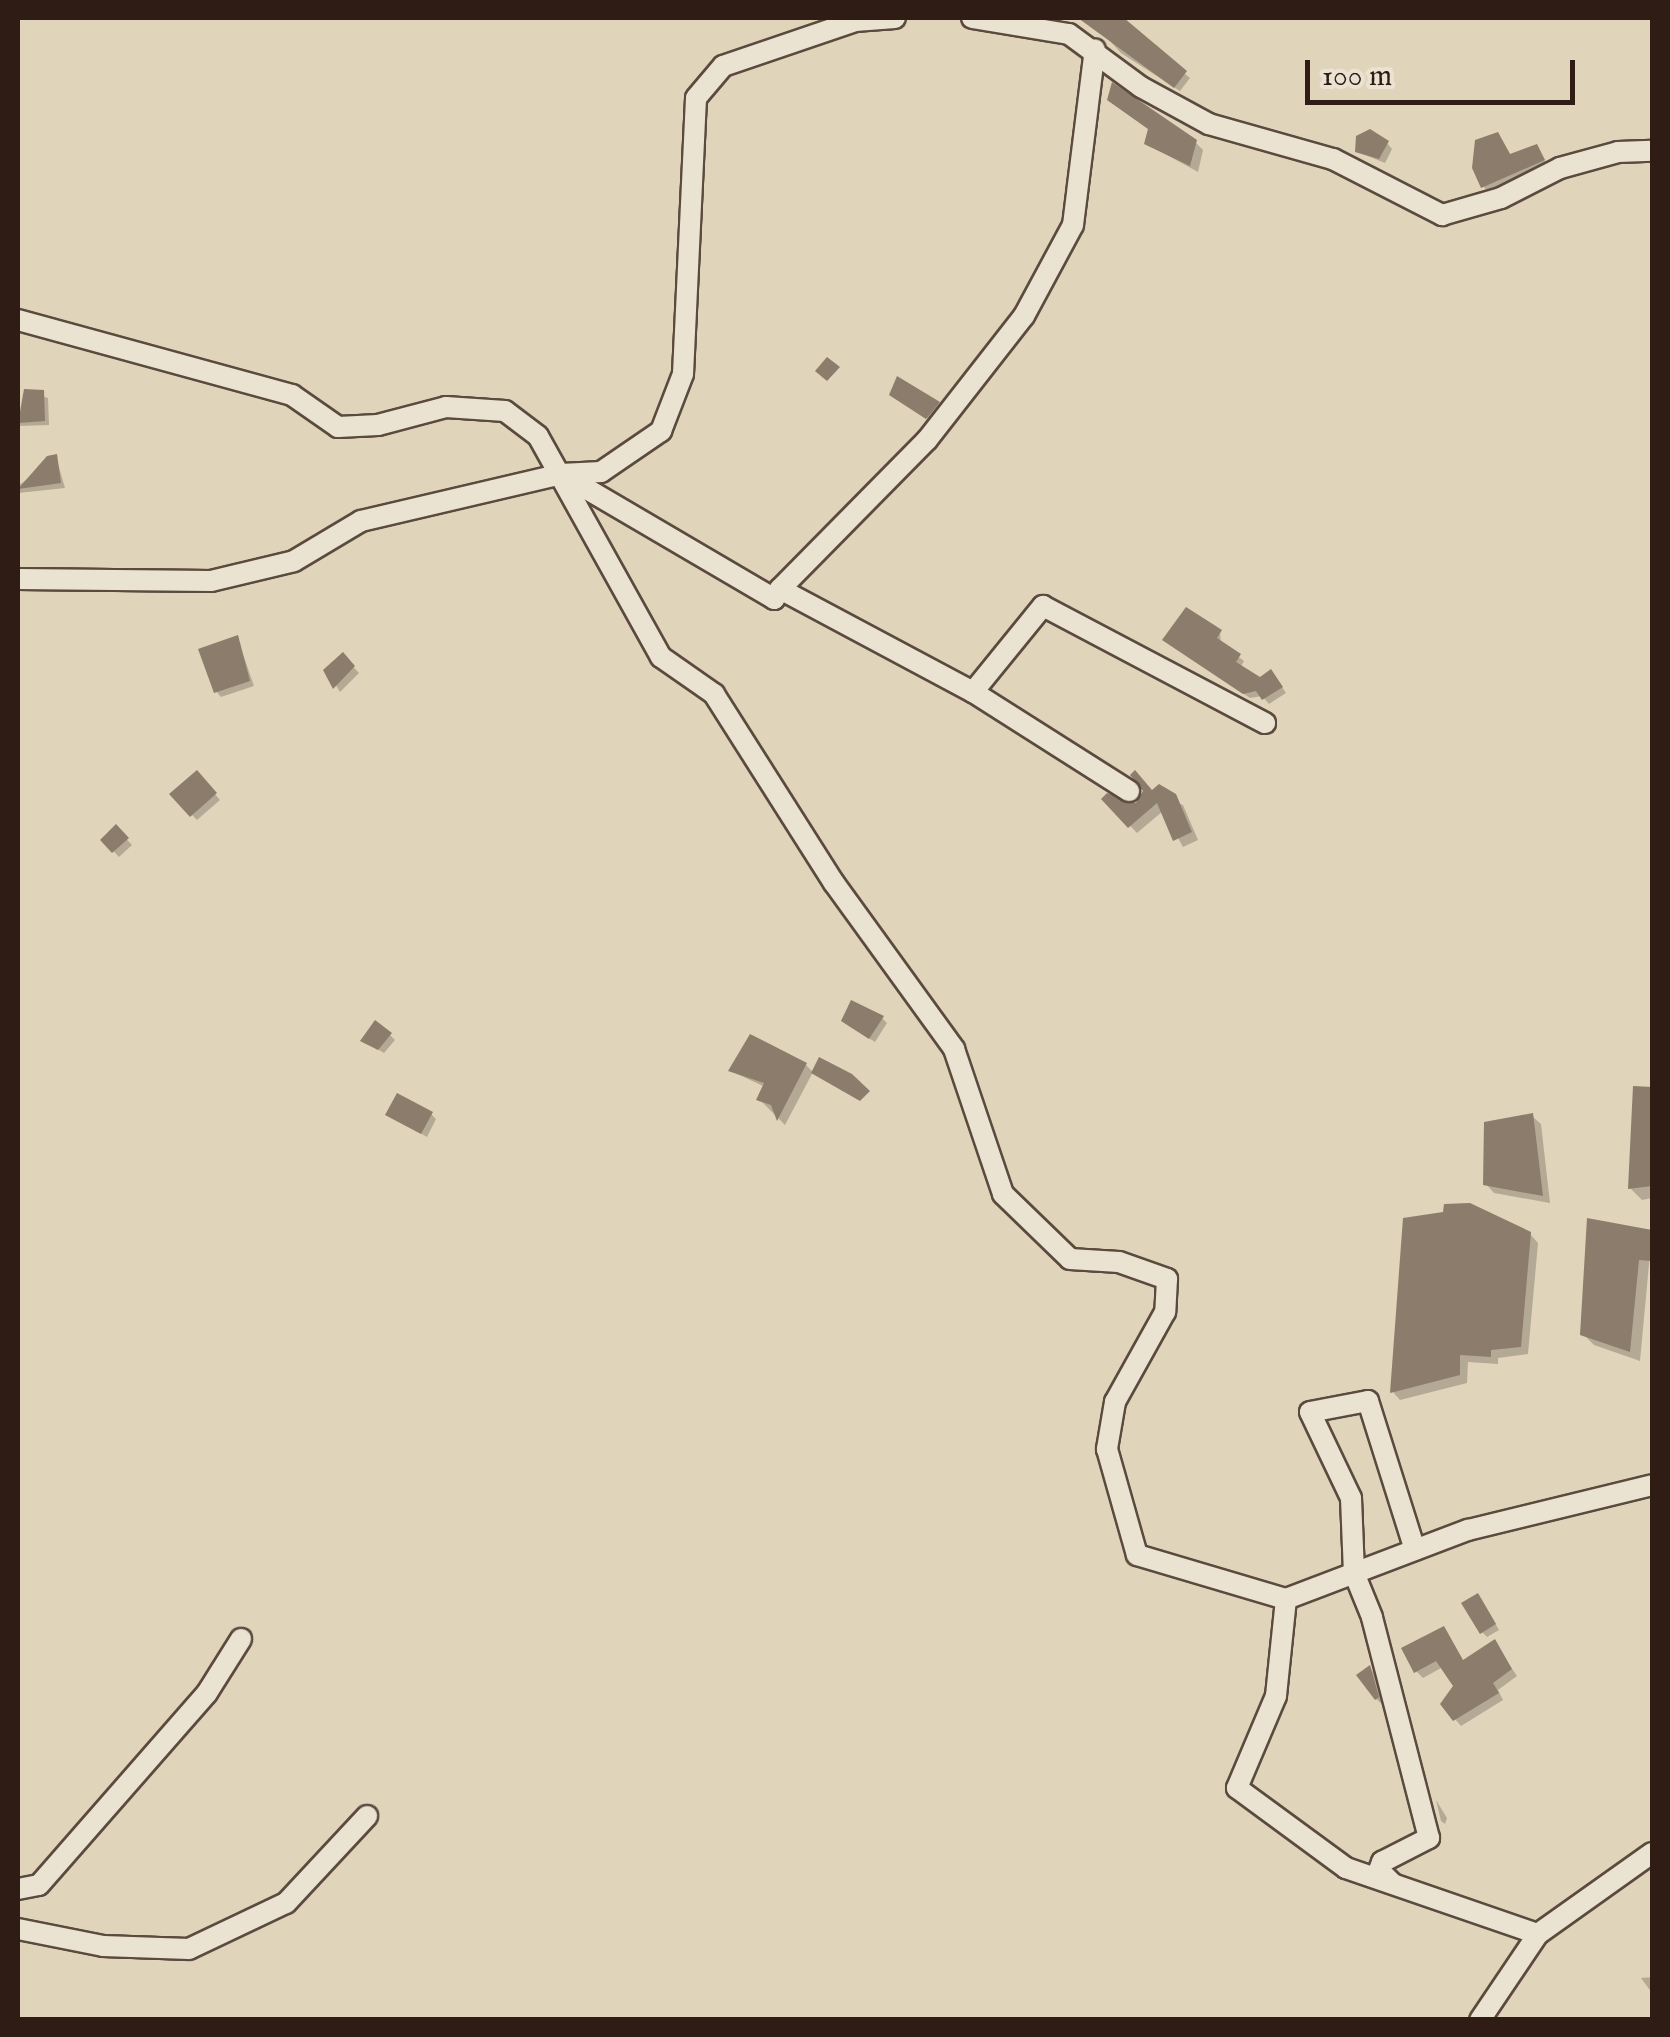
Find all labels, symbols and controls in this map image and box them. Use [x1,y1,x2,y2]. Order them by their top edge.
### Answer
scale bar [1310,40,1580,102]
text: 100 m [1322,58,1392,96]

